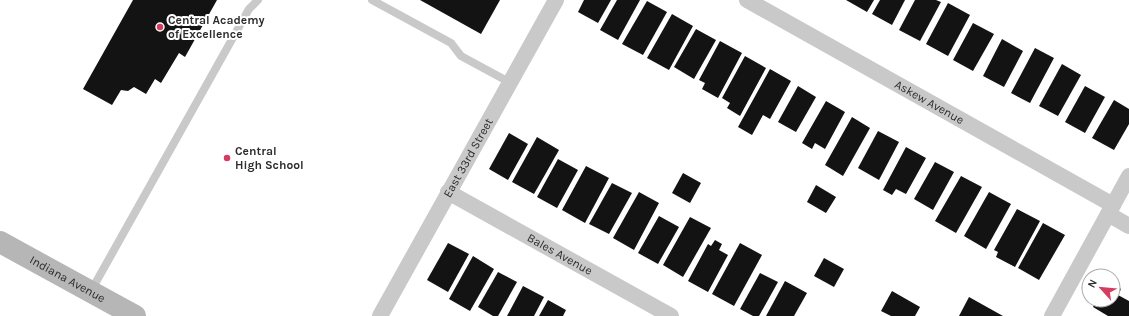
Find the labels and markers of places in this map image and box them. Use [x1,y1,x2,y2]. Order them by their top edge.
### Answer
place label: Central Academy of Excellence [168,13,265,41]
marker: Central Academy of Excellence [155,22,165,32]
place label: Central High School [235,144,304,172]
marker: Central High School [222,153,232,163]

